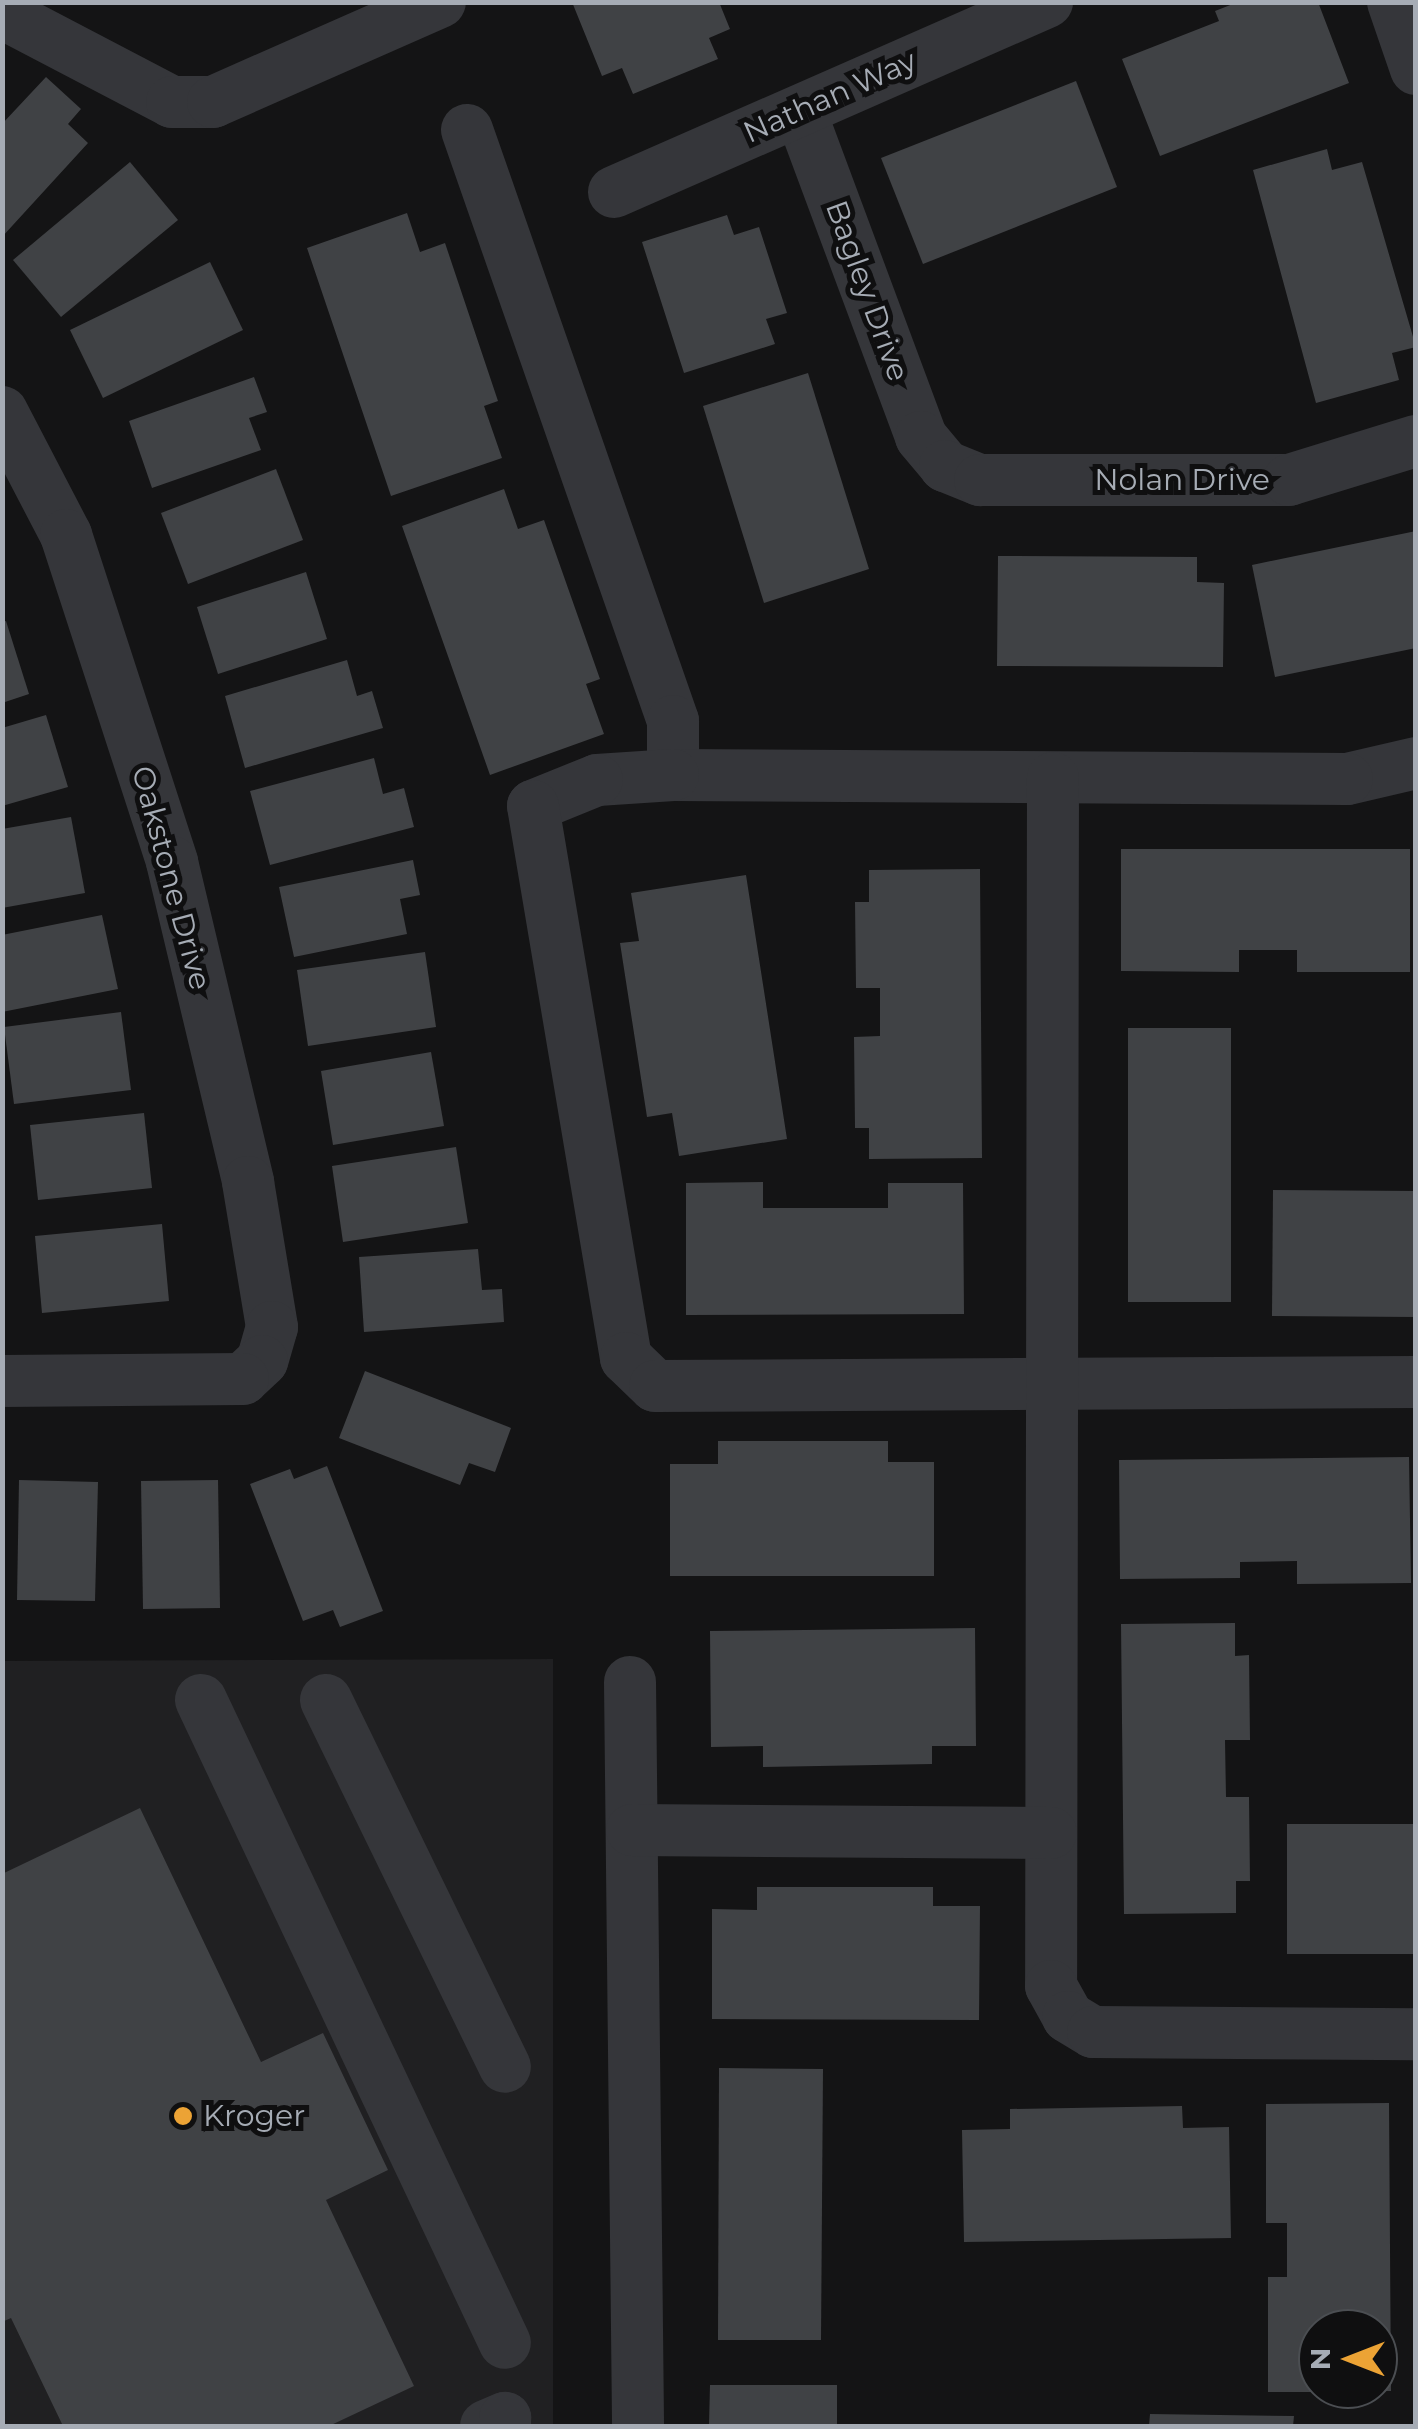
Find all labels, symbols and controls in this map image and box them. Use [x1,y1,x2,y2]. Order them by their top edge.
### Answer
street label: Nathan Way [738,43,922,151]
street label: Bagley Drive [818,196,916,386]
street label: Nolan Drive [1094,462,1270,498]
street label: Oakstone Drive [124,762,218,994]
place label: Kroger [203,2098,305,2134]
marker: Kroger [172,2105,194,2127]
north arrow [1298,2309,1398,2409]
text: N [1303,2348,1337,2370]

